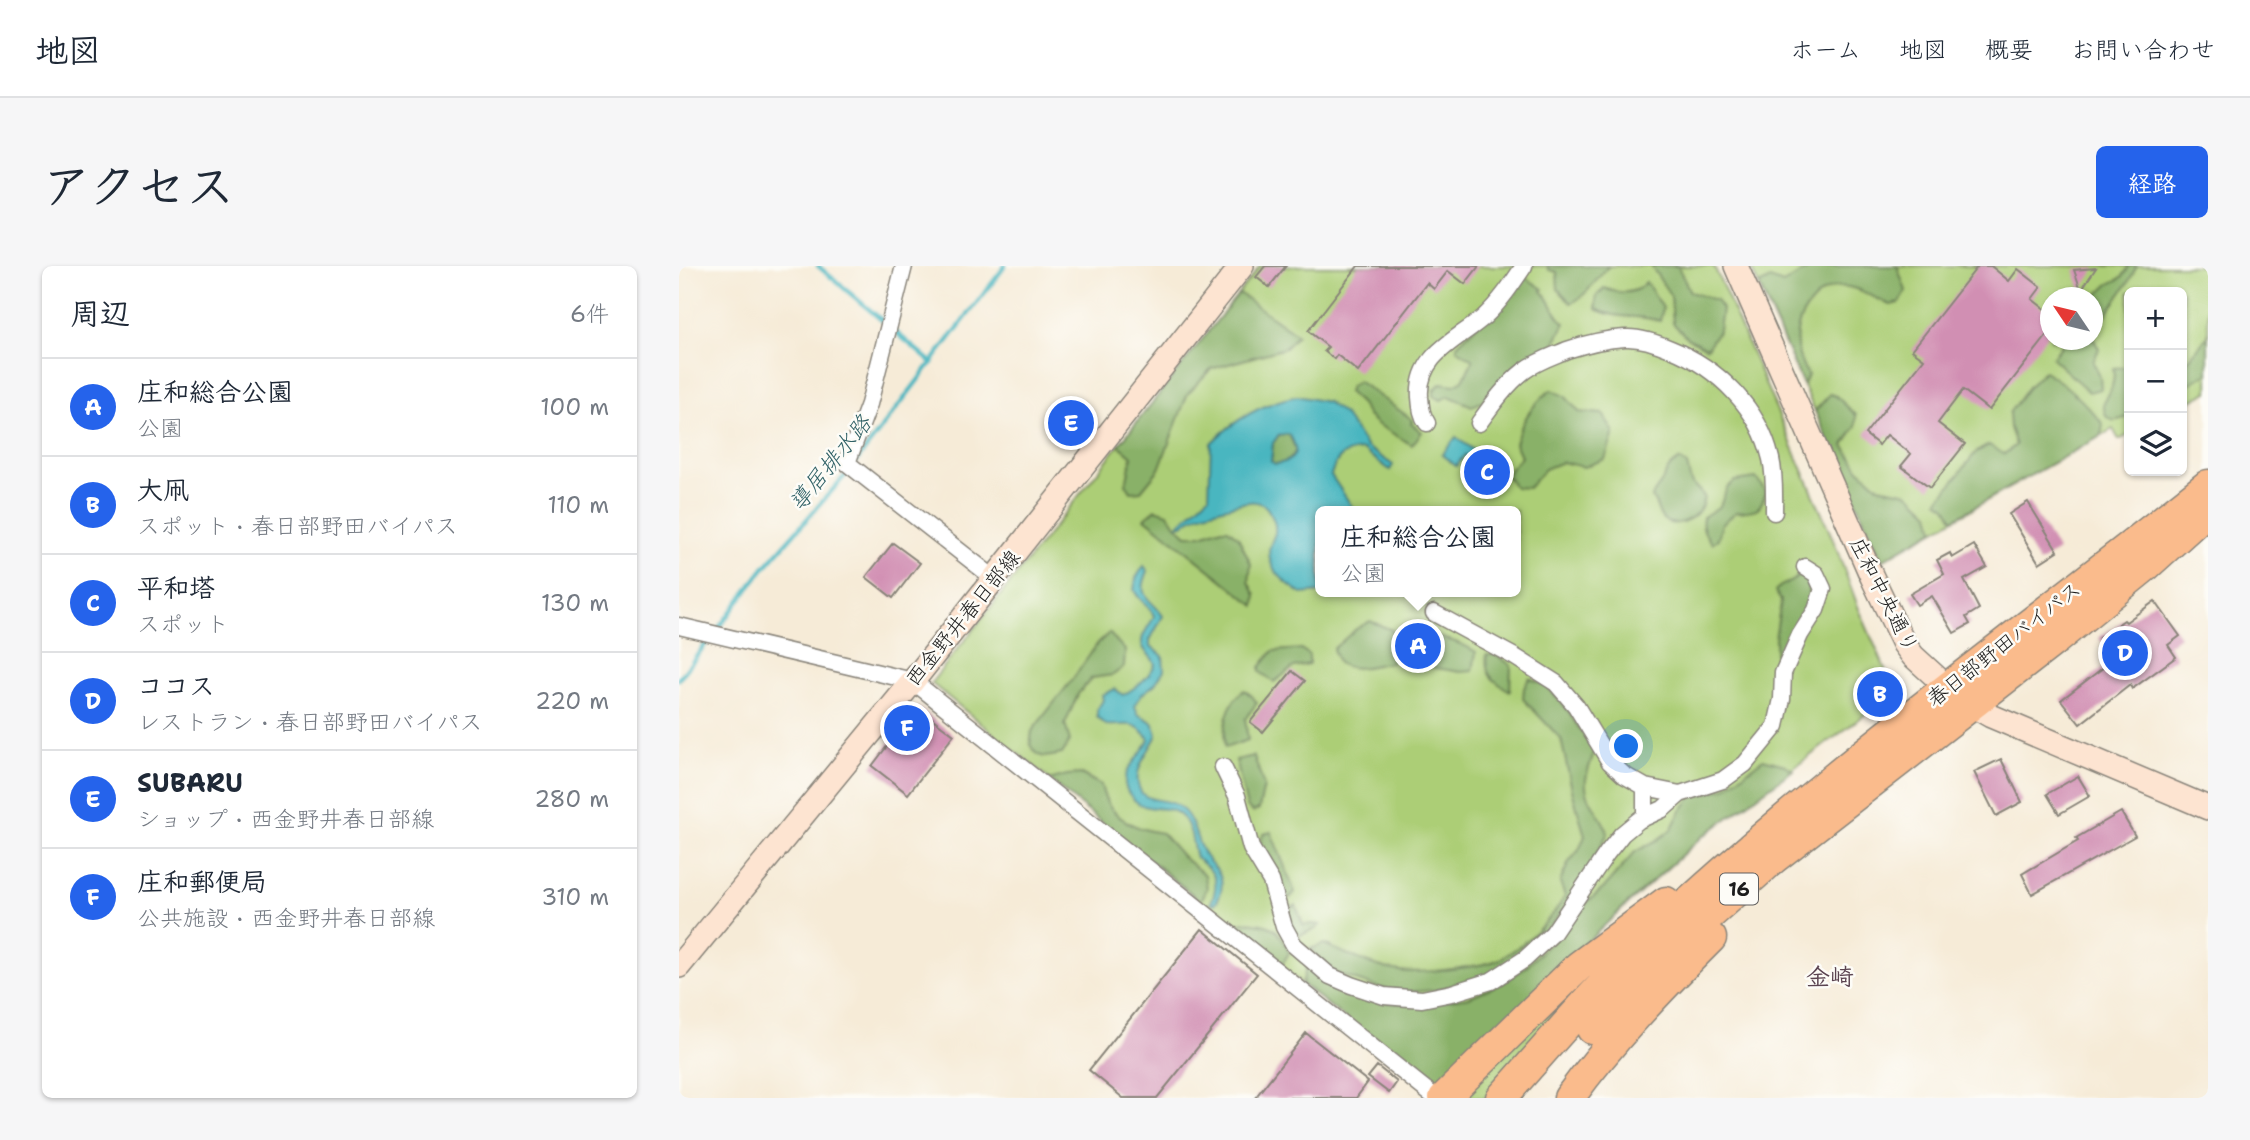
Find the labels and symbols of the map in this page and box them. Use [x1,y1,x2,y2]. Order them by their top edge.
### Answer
north arrow [2040,287,2103,350]
pin: E [1048,397,1094,449]
water label: 導居排水路 [782,407,879,517]
pin: C [1464,446,1510,498]
street label: 庄和中央通り [1843,533,1925,657]
street label: 西金野井春日部線 [899,544,1027,692]
street label: 春日部野田バイパス [1921,575,2087,713]
pin: A [1395,620,1441,672]
pin: D [2102,627,2148,679]
pin: B [1857,668,1903,720]
pin: F [884,702,930,754]
your location [1609,729,1643,763]
road number: 16 [1720,874,1758,904]
district label: 金崎 [1806,961,1854,993]

